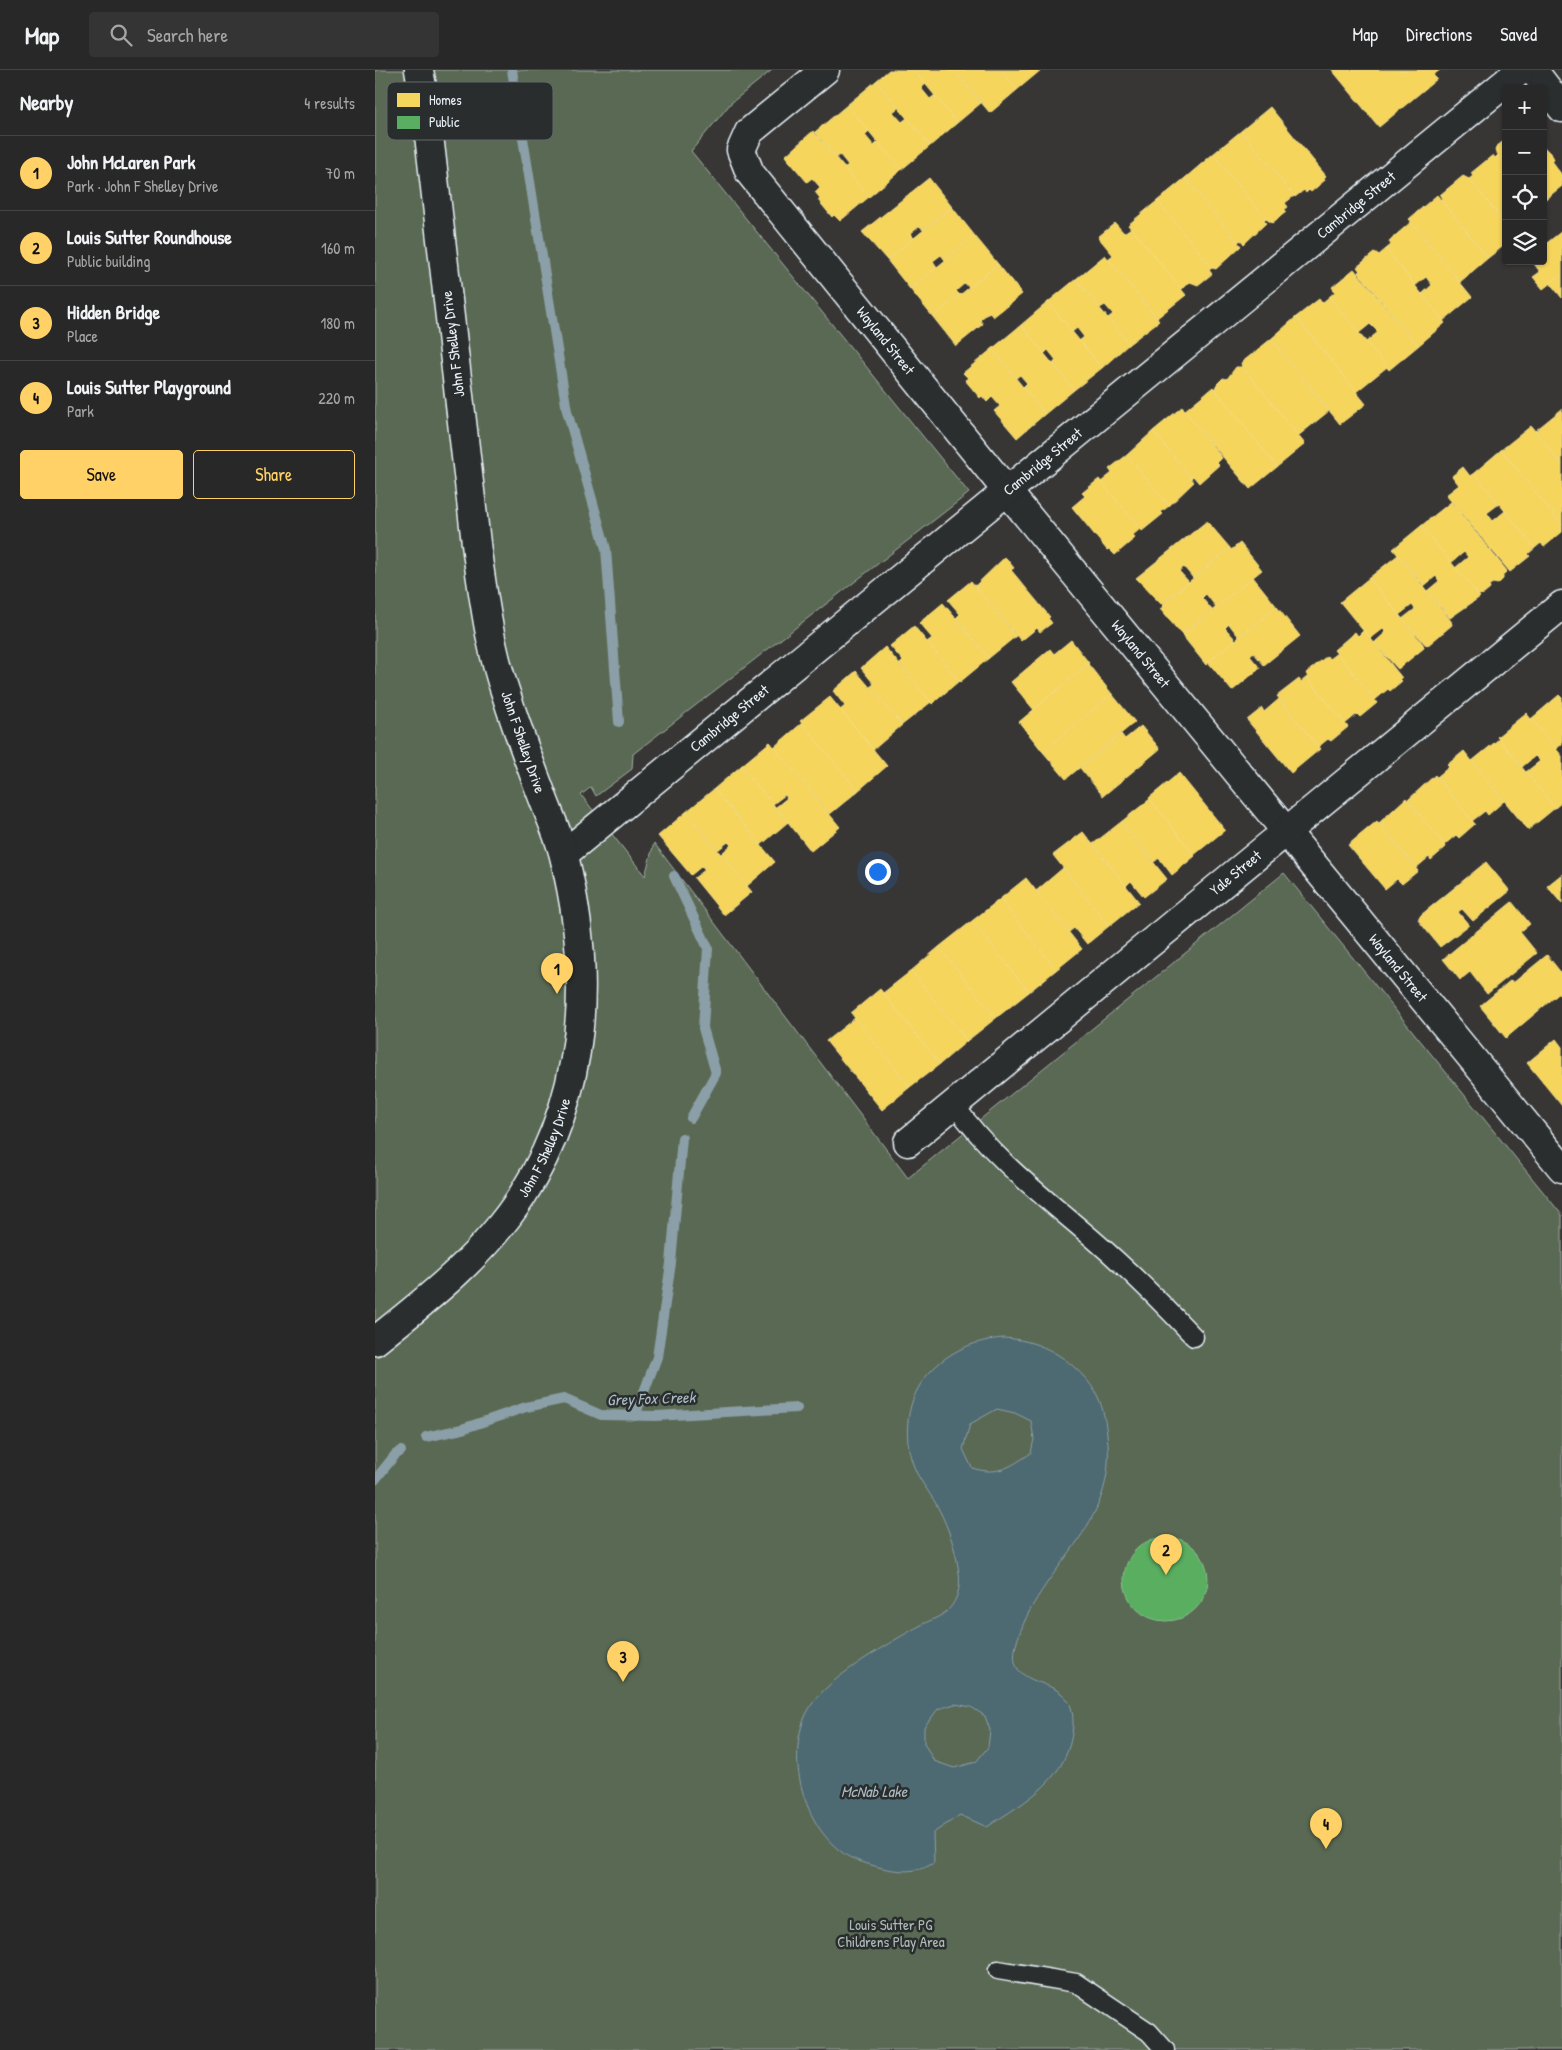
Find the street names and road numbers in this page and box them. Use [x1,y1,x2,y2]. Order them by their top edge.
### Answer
street label: Cambridge Street [1312,165,1400,243]
street label: John F Shelley Drive [436,290,469,398]
street label: Wayland Street [852,302,920,380]
street label: Cambridge Street [998,422,1087,500]
street label: Wayland Street [1107,615,1176,693]
street label: Cambridge Street [685,679,774,757]
street label: John F Shelley Drive [496,688,551,796]
street label: Yale Street [1205,845,1266,900]
street label: Wayland Street [1364,929,1433,1007]
street label: John F Shelley Drive [513,1096,575,1201]

